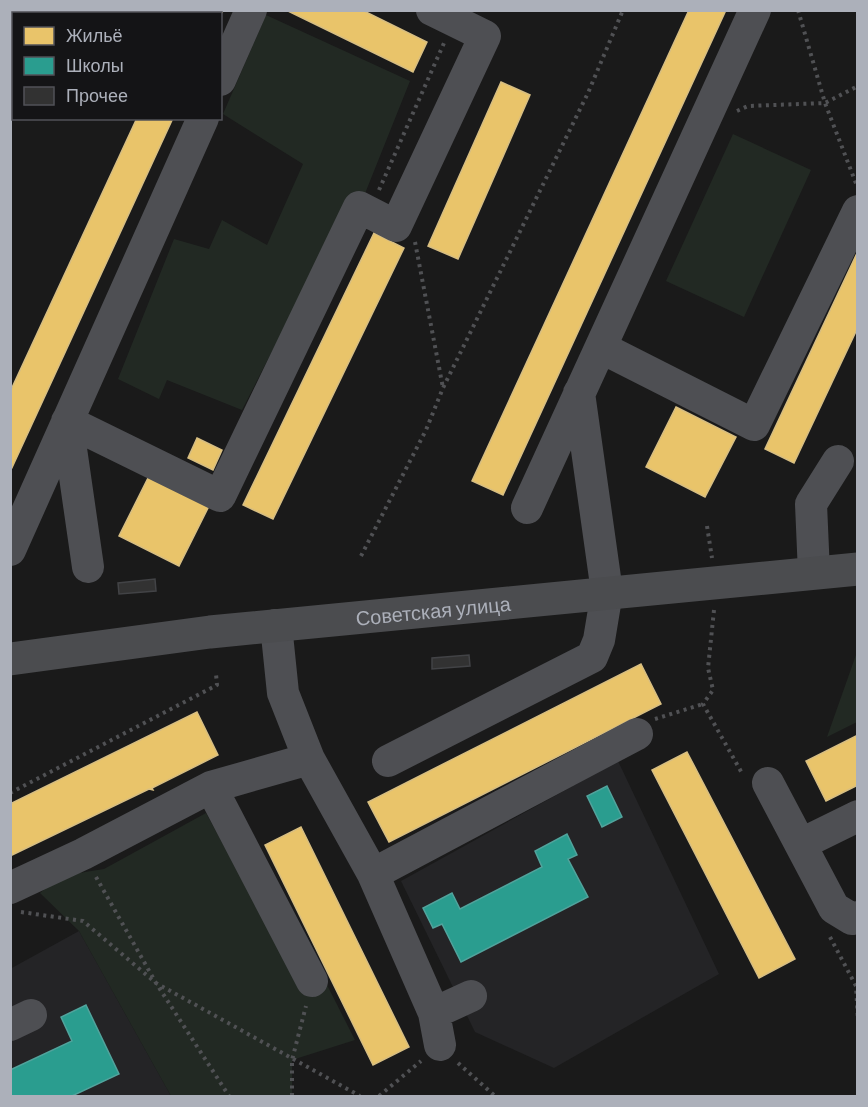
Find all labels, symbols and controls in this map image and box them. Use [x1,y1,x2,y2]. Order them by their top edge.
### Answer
legend [12,12,222,120]
text: Жильё [66,24,123,46]
text: Школы [66,54,124,76]
text: Прочее [66,84,128,106]
street label: Советская улица [355,591,513,630]

